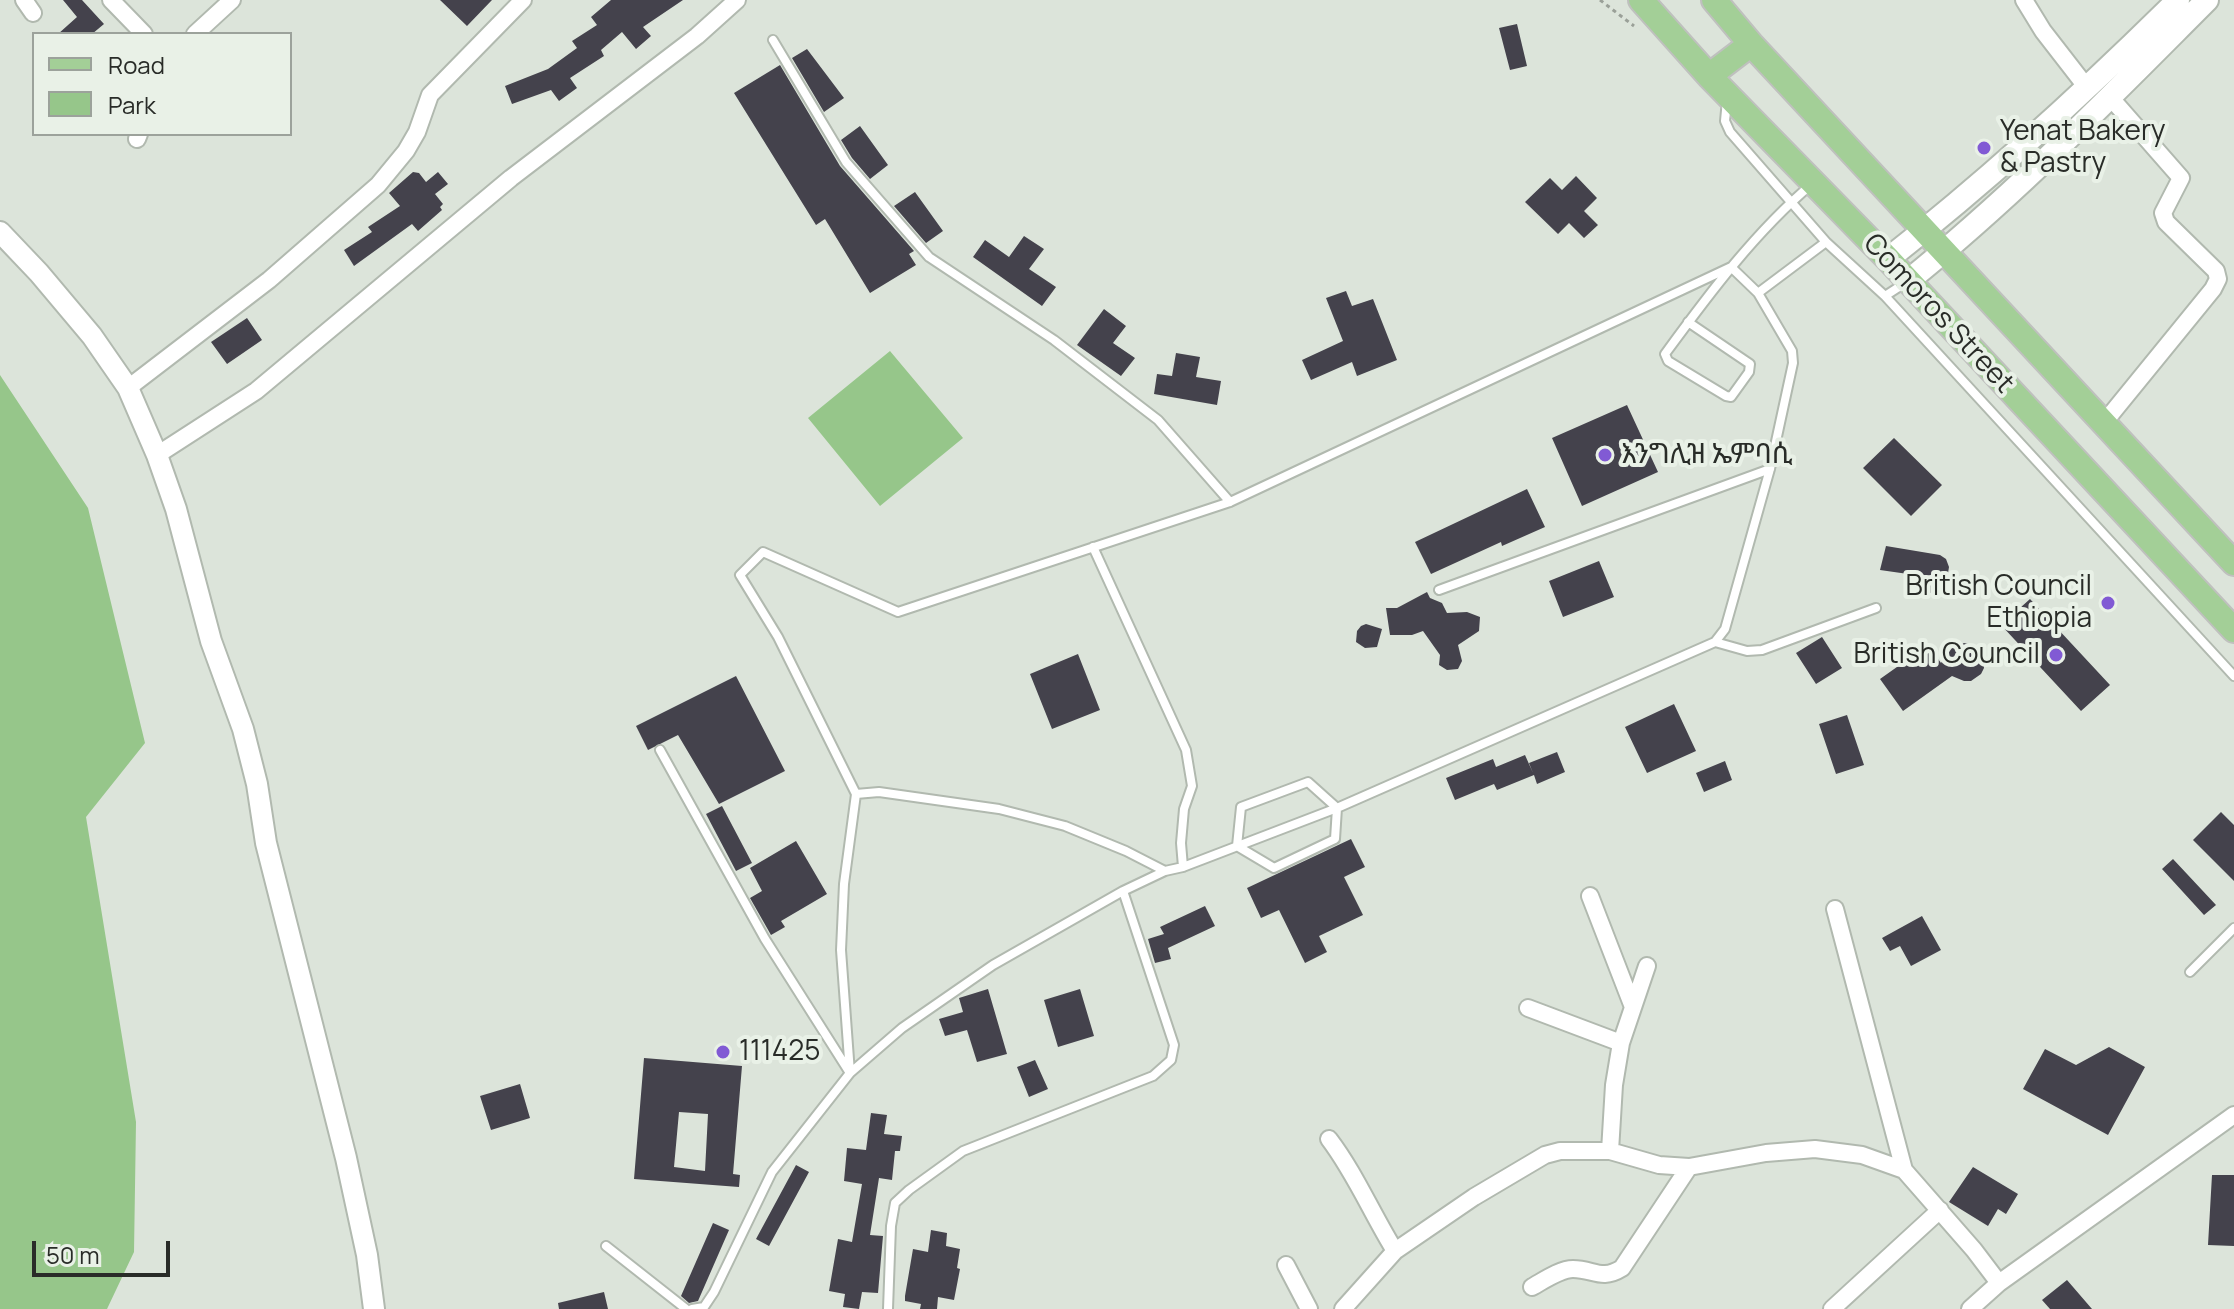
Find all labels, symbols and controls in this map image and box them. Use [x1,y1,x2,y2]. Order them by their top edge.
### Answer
legend [32,32,292,136]
text: Road [108,48,165,81]
text: Park [108,88,156,121]
place label: Yenat Bakery & Pastry [2000,115,2166,181]
marker: Yenat Bakery & Pastry [1975,139,1993,157]
street label: Comoros Street [1856,227,2020,401]
place label: እንግሊዝ ኤምባሲ [1621,438,1793,472]
marker: እንግሊዝ ኤምባሲ [1596,446,1614,464]
place label: British Council Ethiopia [1906,570,2092,636]
marker: British Council Ethiopia [2099,594,2117,612]
place label: British Council [1854,638,2040,672]
marker: British Council [2047,646,2065,664]
place label: 111425 [739,1035,820,1069]
marker: 111425 [714,1043,732,1061]
scale bar [36,1225,174,1275]
text: 50 m [46,1238,100,1271]

